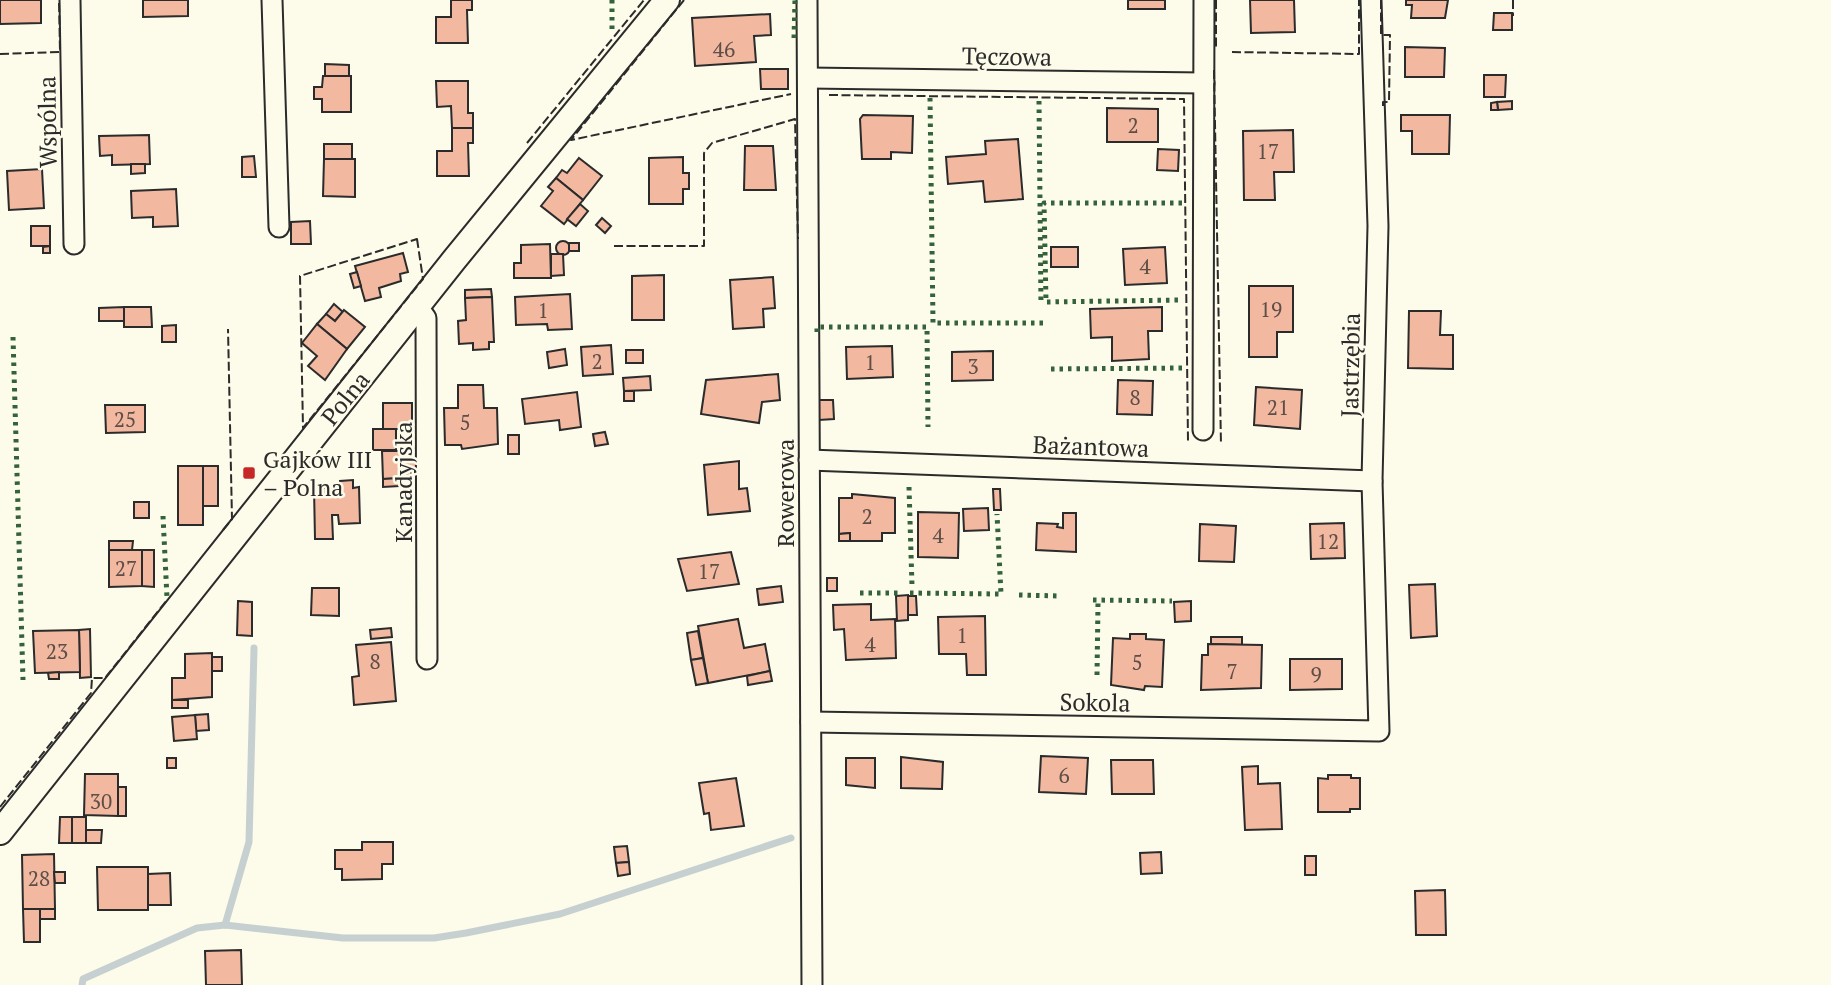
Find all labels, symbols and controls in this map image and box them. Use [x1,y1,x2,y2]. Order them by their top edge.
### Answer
house number: 46 [713,35,735,63]
street label: Tęczowa [962,39,1052,73]
street label: Wspólna [30,76,64,168]
house number: 2 [1127,111,1139,139]
house number: 17 [1257,137,1279,165]
house number: 4 [1139,252,1151,280]
house number: 19 [1260,295,1282,323]
house number: 1 [537,296,549,324]
street label: Jastrzębia [1333,312,1367,418]
house number: 2 [591,347,603,375]
house number: 1 [864,348,876,376]
house number: 3 [967,352,979,380]
street label: Polna [314,364,376,432]
house number: 8 [1129,383,1141,411]
house number: 21 [1267,393,1289,421]
house number: 25 [114,405,136,433]
house number: 5 [459,408,471,436]
street label: Kanadyjska [387,421,419,543]
street label: Bażantowa [1032,428,1150,464]
street label: Rowerowa [769,439,801,547]
place label: Gajków III – Polna [263,443,372,503]
marker: Gajków III – Polna [241,465,257,481]
house number: 2 [861,502,873,530]
house number: 4 [932,521,944,549]
house number: 12 [1317,527,1339,555]
house number: 27 [115,554,137,582]
house number: 17 [698,557,720,585]
house number: 1 [956,621,968,649]
house number: 4 [864,630,876,658]
house number: 23 [46,637,68,665]
house number: 8 [369,647,381,675]
house number: 5 [1131,648,1143,676]
house number: 7 [1226,657,1238,685]
house number: 9 [1310,660,1322,688]
street label: Sokola [1059,685,1131,719]
house number: 6 [1058,761,1070,789]
house number: 30 [90,787,112,815]
house number: 28 [28,864,50,892]

